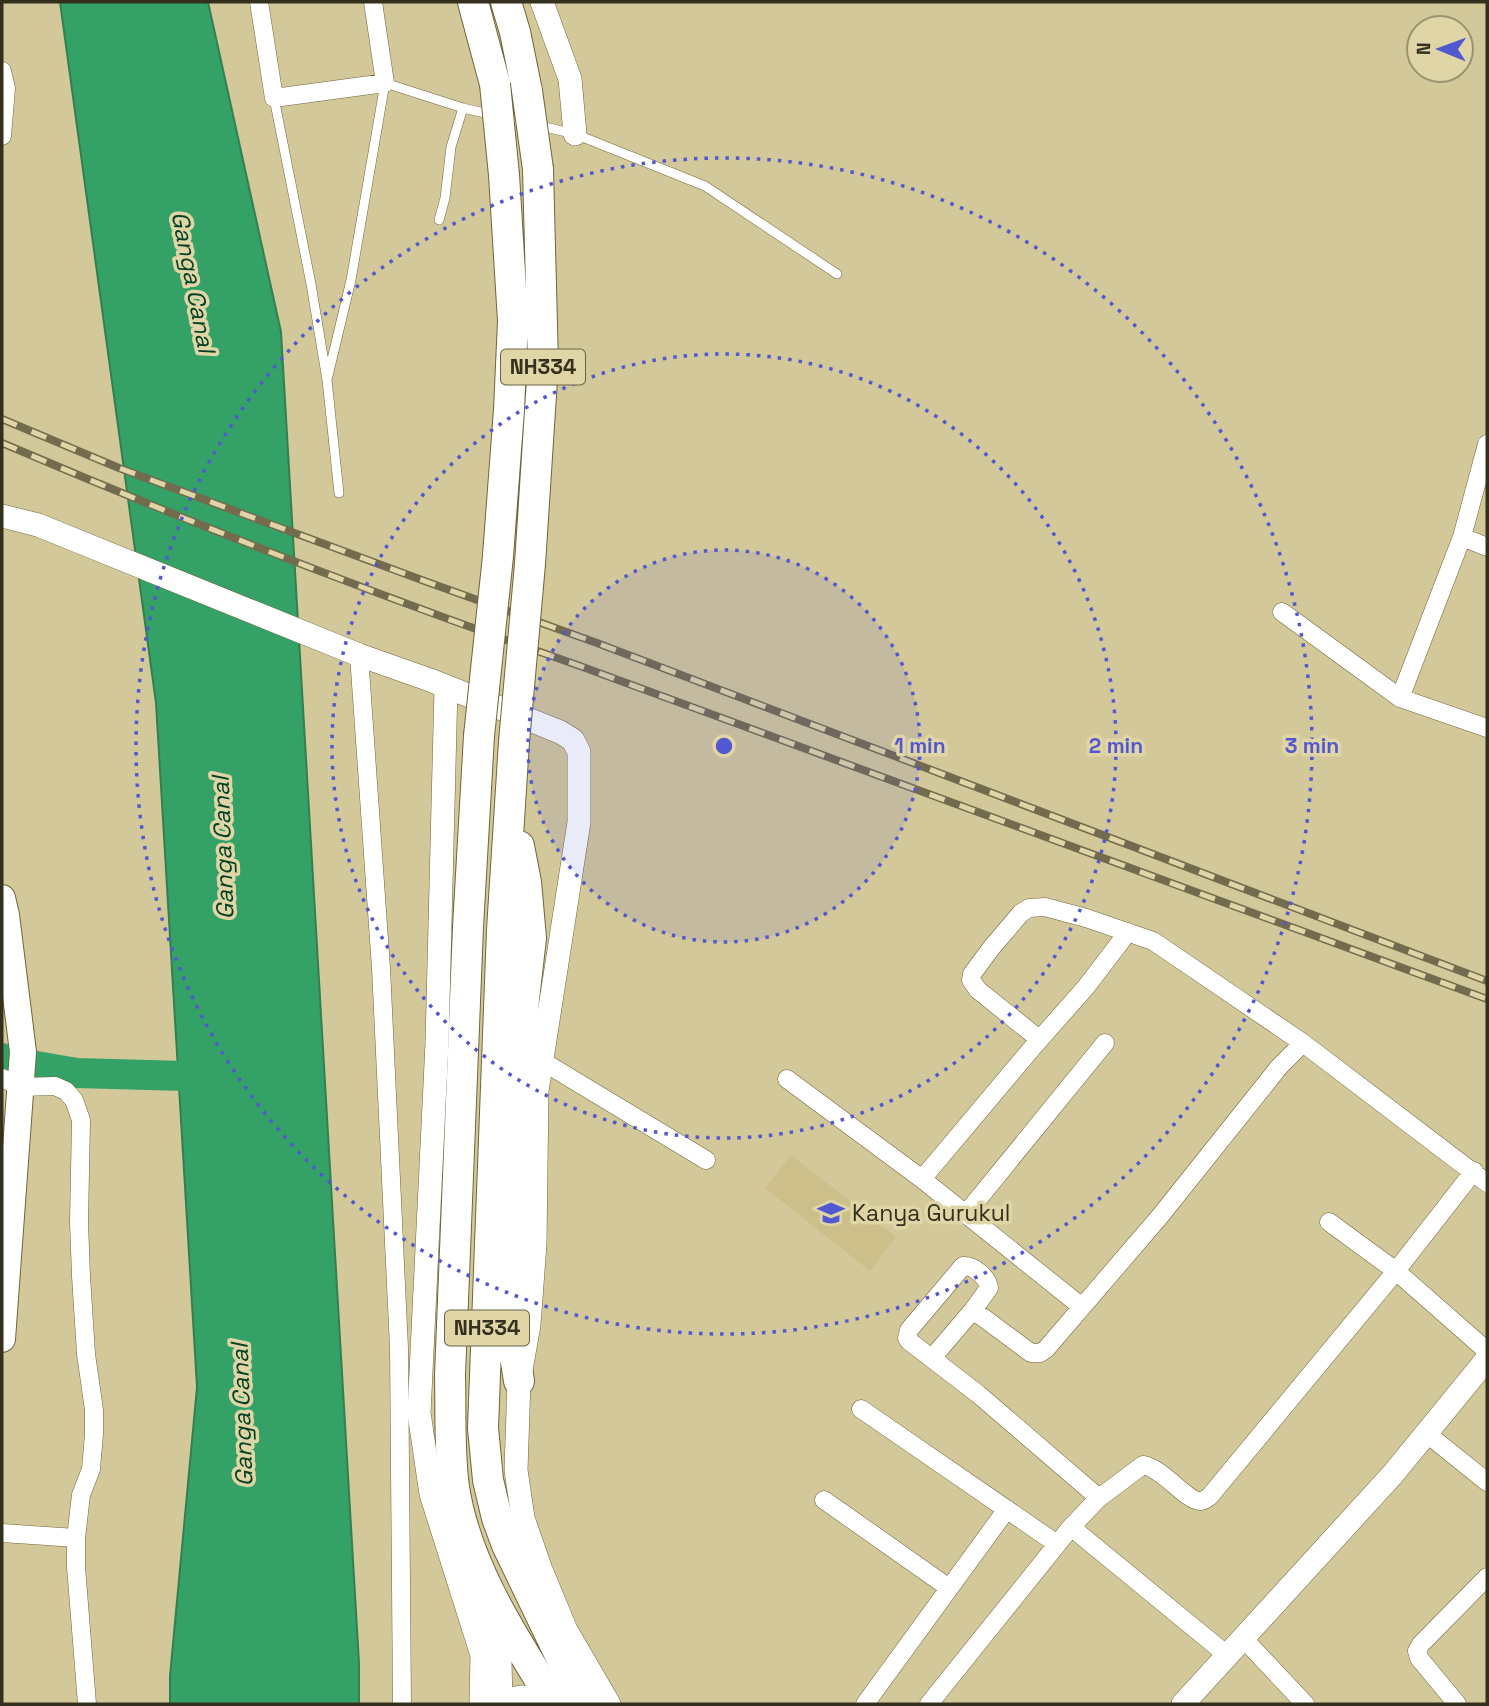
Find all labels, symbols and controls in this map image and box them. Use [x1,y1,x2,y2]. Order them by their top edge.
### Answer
north arrow [1405,14,1475,84]
text: N [1411,42,1436,55]
water label: Ganga Canal [165,209,223,358]
road number: NH334 [501,350,585,384]
text: 1 min [894,732,946,759]
text: 2 min [1089,732,1143,759]
text: 3 min [1285,732,1339,759]
centre of rings [712,734,736,758]
water label: Ganga Canal [204,773,240,920]
school or university icon: Kanya Gurukul [816,1198,846,1228]
place label: Kanya Gurukul [852,1198,1010,1228]
road number: NH334 [445,1310,529,1346]
water label: Ganga Canal [223,1340,259,1487]

